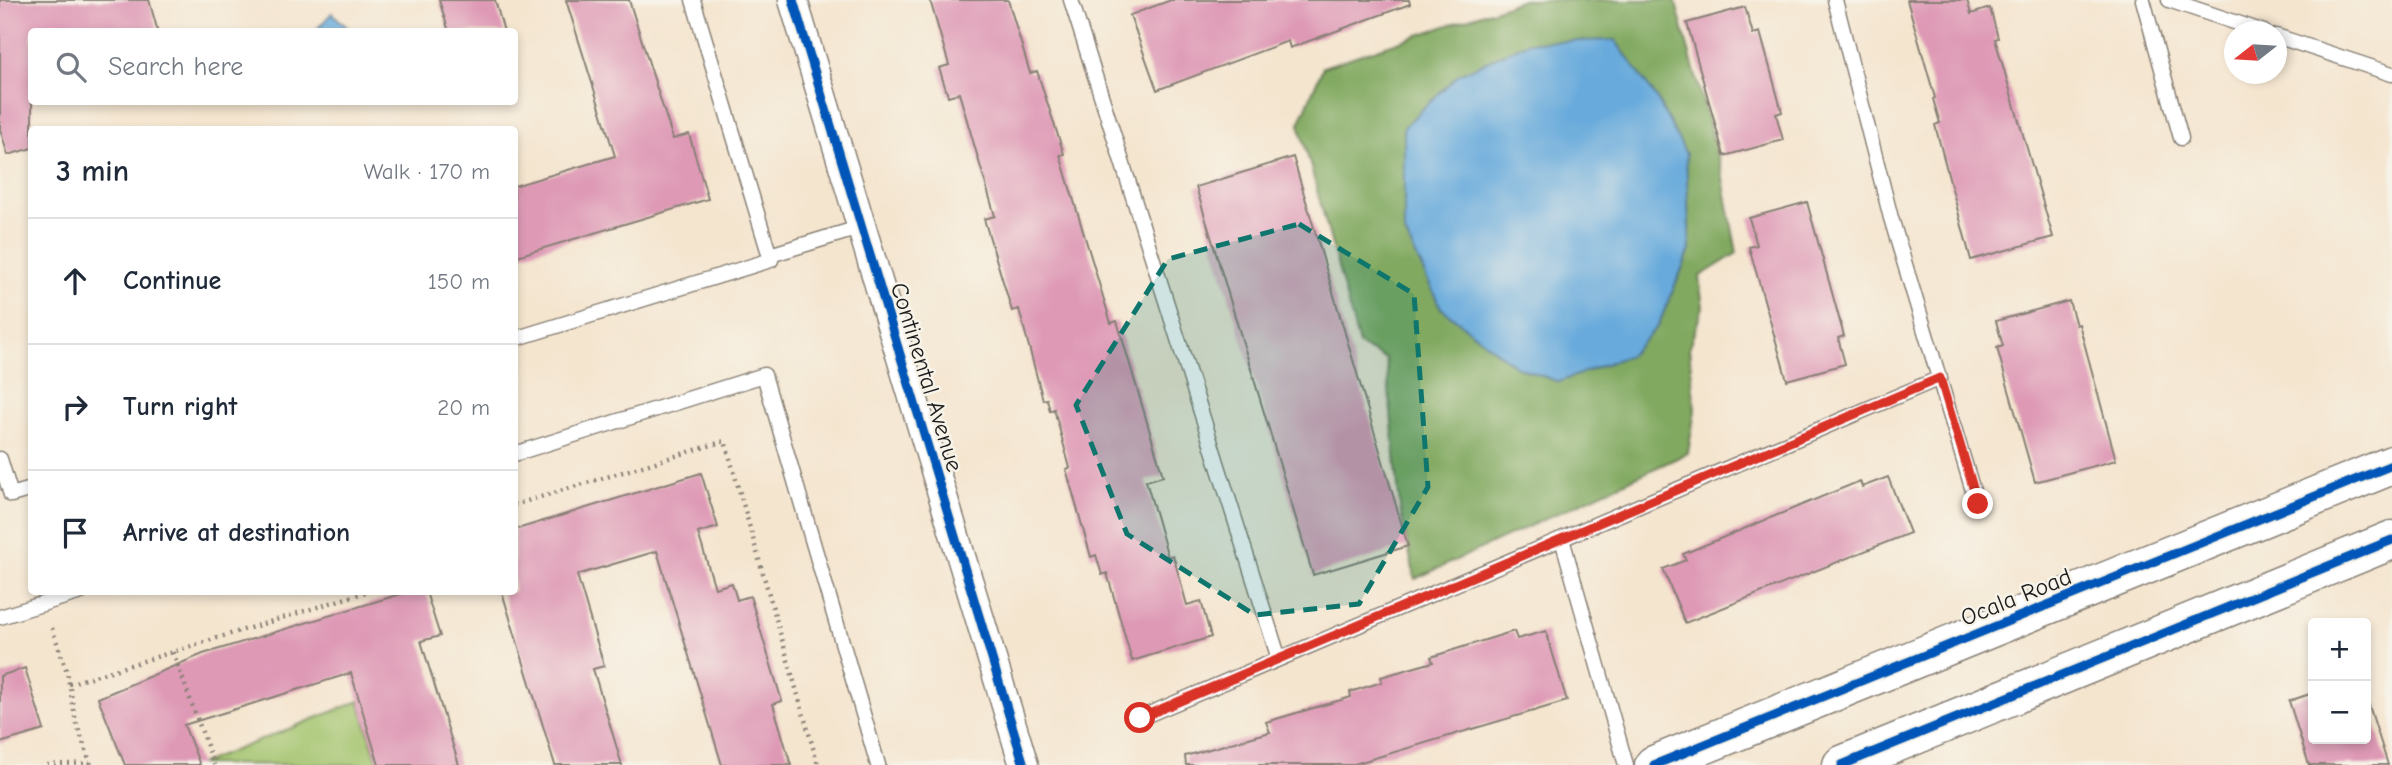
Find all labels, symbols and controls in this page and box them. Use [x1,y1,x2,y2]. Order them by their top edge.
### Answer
north arrow [2224,21,2287,84]
search box [28,28,518,105]
icon: search [52,48,90,86]
text: Search here [108,52,243,82]
text: 3 min [56,154,129,189]
text: Walk · 170 m [363,158,490,185]
icon: ahead [56,262,94,300]
text: Continue [123,266,221,296]
text: 150 m [428,268,490,295]
street label: Continental Avenue [885,279,969,475]
icon: right [56,388,94,426]
text: Turn right [123,392,237,422]
text: 20 m [437,394,490,421]
route end [1962,488,1993,519]
icon: arrive [56,514,94,552]
text: Arrive at destination [123,518,350,548]
street label: Ocala Road [1957,562,2075,632]
map controls [2308,618,2371,744]
button: + [2308,618,2371,681]
button: − [2308,681,2371,744]
route start [1124,702,1155,733]

